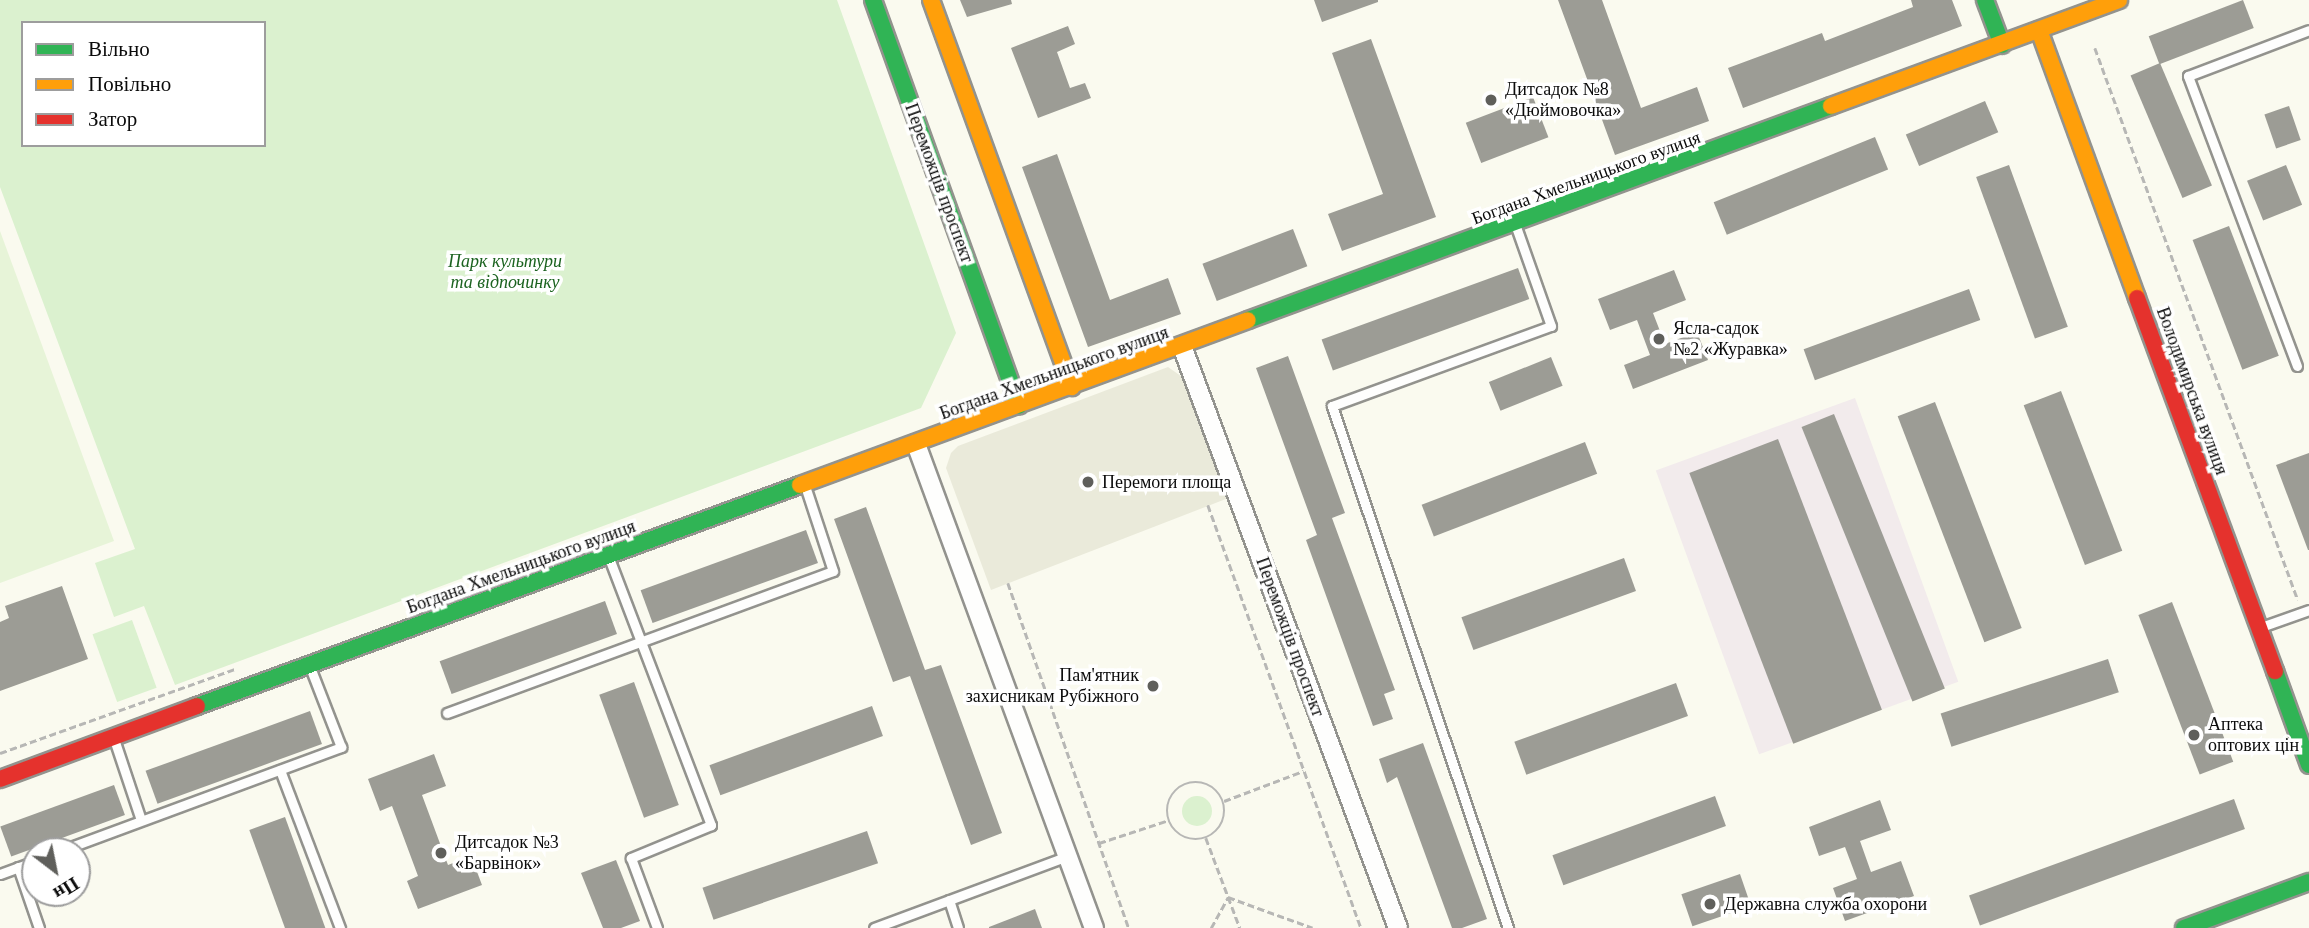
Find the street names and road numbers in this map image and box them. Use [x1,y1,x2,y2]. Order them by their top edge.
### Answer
street label: Переможців проспект [900,100,978,266]
street label: Богдана Хмельницького вулиця [1469,127,1703,229]
street label: Володимирська вулиця [2152,304,2232,478]
street label: Богдана Хмельницького вулиця [937,322,1171,424]
street label: Богдана Хмельницького вулиця [404,516,638,618]
street label: Переможців проспект [1251,554,1329,720]

